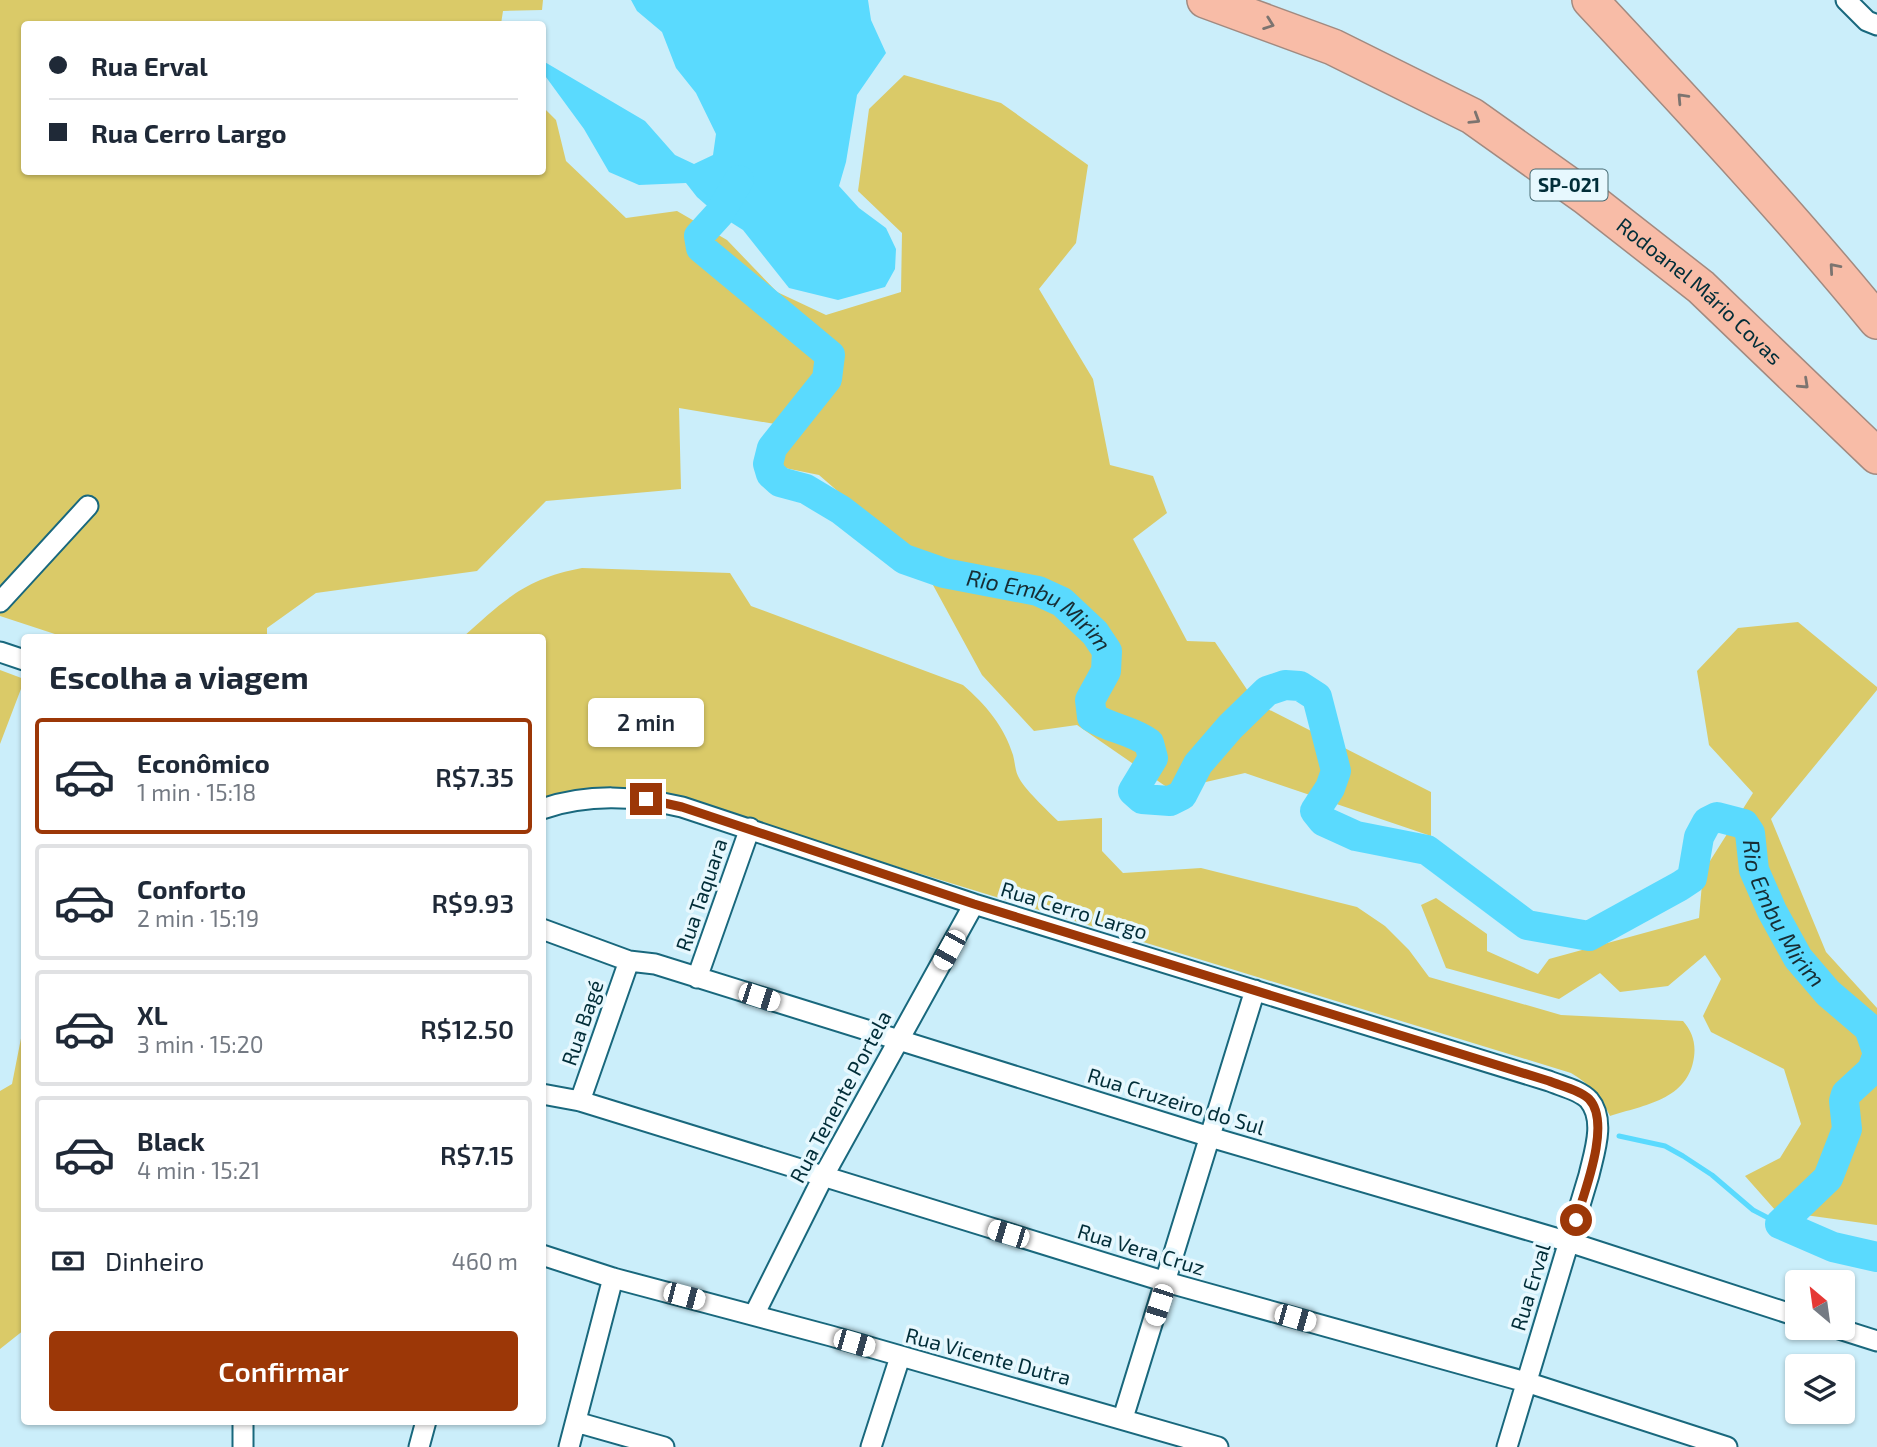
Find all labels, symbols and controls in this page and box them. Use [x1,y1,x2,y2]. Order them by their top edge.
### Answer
one-way arrow [1262,15,1274,29]
text: Rua Erval [91,50,208,81]
one-way arrow [1678,93,1691,106]
one-way arrow [1467,111,1480,124]
text: Rua Cerro Largo [91,117,287,148]
road number: SP-021 [1530,169,1608,200]
street label: Rodoanel Mário Covas [1612,212,1788,369]
one-way arrow [1830,264,1842,277]
one-way arrow [1796,376,1809,389]
water label: Rio Embu Mirim [964,563,1118,656]
text: Escolha a viagem [49,657,309,695]
callout: 2 min [588,698,704,746]
text: 2 min [617,708,675,736]
icon: car [53,745,116,808]
text: Econômico [137,747,270,778]
text: R$7.35 [435,761,514,792]
text: 1 min · 15:18 [137,778,256,806]
route end [630,783,662,815]
street label: Rua Taquara [670,835,732,954]
water label: Rio Embu Mirim [1738,838,1832,992]
icon: car [53,871,116,934]
text: Conforto [137,873,246,904]
street label: Rua Cerro Largo [998,875,1151,944]
text: R$9.93 [432,887,514,918]
text: 2 min · 15:19 [137,904,259,932]
car [930,927,969,973]
street label: Rua Bagé [555,977,608,1068]
car [736,981,783,1013]
icon: car [53,997,116,1060]
text: XL [137,999,168,1030]
street label: Rua Tenente Portela [784,1006,896,1187]
text: R$12.50 [420,1013,514,1044]
text: 3 min · 15:20 [137,1030,264,1058]
street label: Rua Cruzeiro do Sul [1085,1062,1269,1140]
icon: car [53,1123,116,1186]
text: Black [137,1125,205,1156]
text: R$7.15 [440,1139,514,1170]
text: 4 min · 15:21 [137,1156,260,1184]
route start [1560,1204,1592,1236]
street label: Rua Vera Cruz [1075,1217,1208,1280]
car [985,1218,1032,1250]
street label: Rua Erval [1504,1239,1555,1333]
icon: cash [49,1242,87,1280]
text: Dinheiro [105,1245,204,1276]
text: 460 m [452,1247,518,1275]
north arrow [1785,1270,1855,1340]
map controls [1785,1270,1855,1424]
car [661,1280,708,1312]
car [1143,1282,1176,1328]
car [1272,1302,1319,1334]
street label: Rua Vicente Dutra [903,1321,1074,1390]
car [831,1327,878,1359]
button: Confirmar [49,1331,518,1411]
button: layers [1785,1354,1855,1424]

